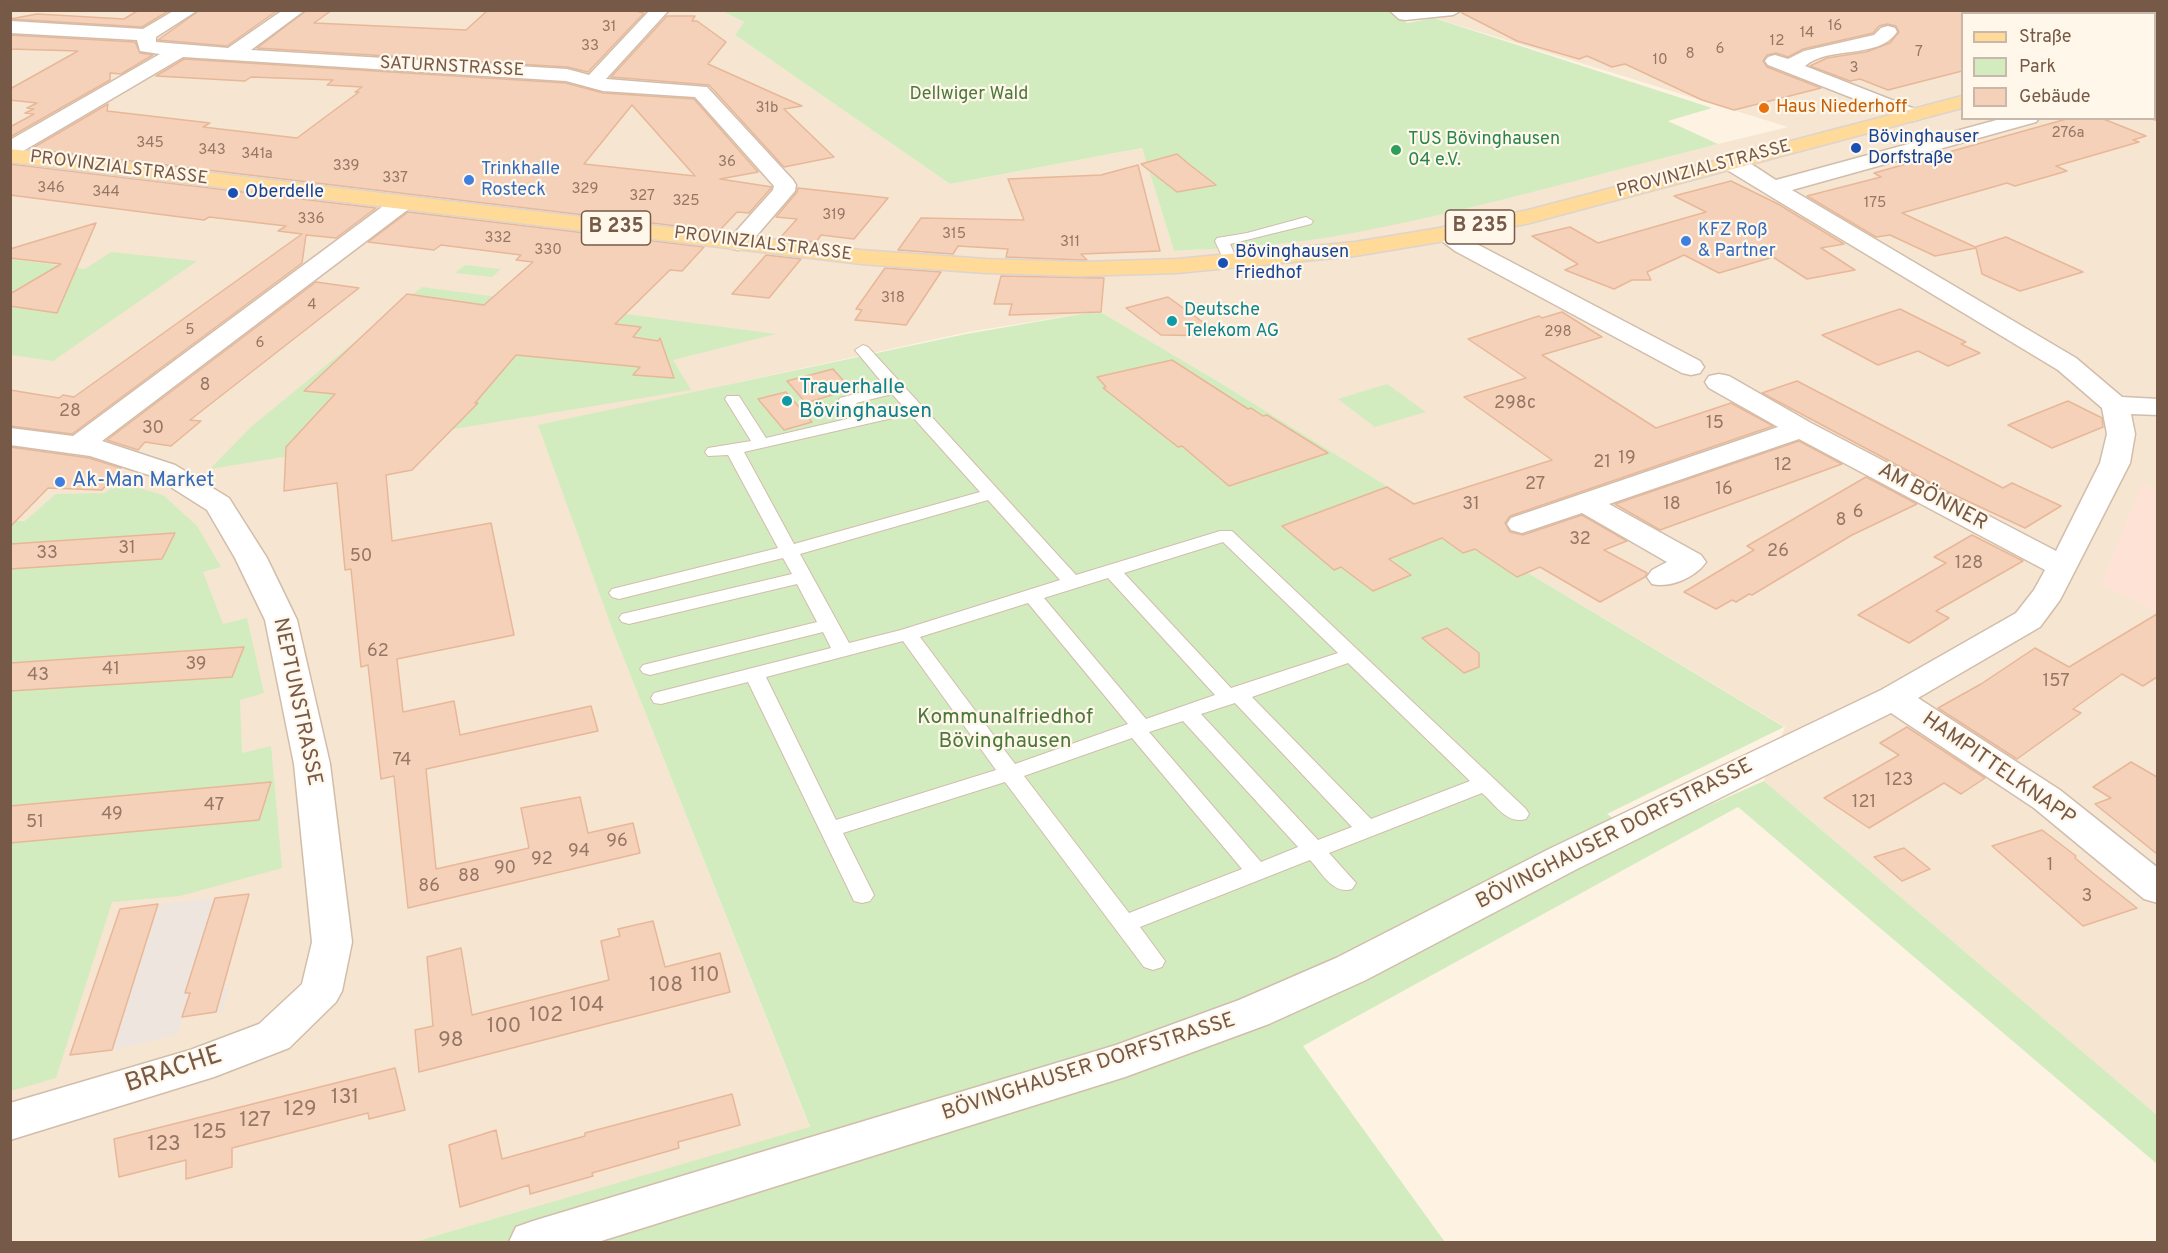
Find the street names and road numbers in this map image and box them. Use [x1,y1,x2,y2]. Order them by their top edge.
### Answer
street label: SATURNSTRASSE [379,53,525,83]
street label: PROVINZIALSTRASSE [1615,136,1793,204]
street label: PROVINZIALSTRASSE [29,147,209,191]
road number: B 235 [1446,210,1514,244]
road number: B 235 [582,211,650,245]
street label: PROVINZIALSTRASSE [673,223,853,267]
street label: AM BÖNNER [1873,459,1991,537]
street label: NEPTUNSTRASSE [266,616,326,788]
street label: HAMPITTELKNAPP [1917,708,2079,832]
street label: BÖVINGHAUSER DORFSTRASSE [1472,754,1758,916]
street label: BÖVINGHAUSER DORFSTRASSE [939,1009,1239,1127]
street label: BRACHE [121,1041,227,1101]

